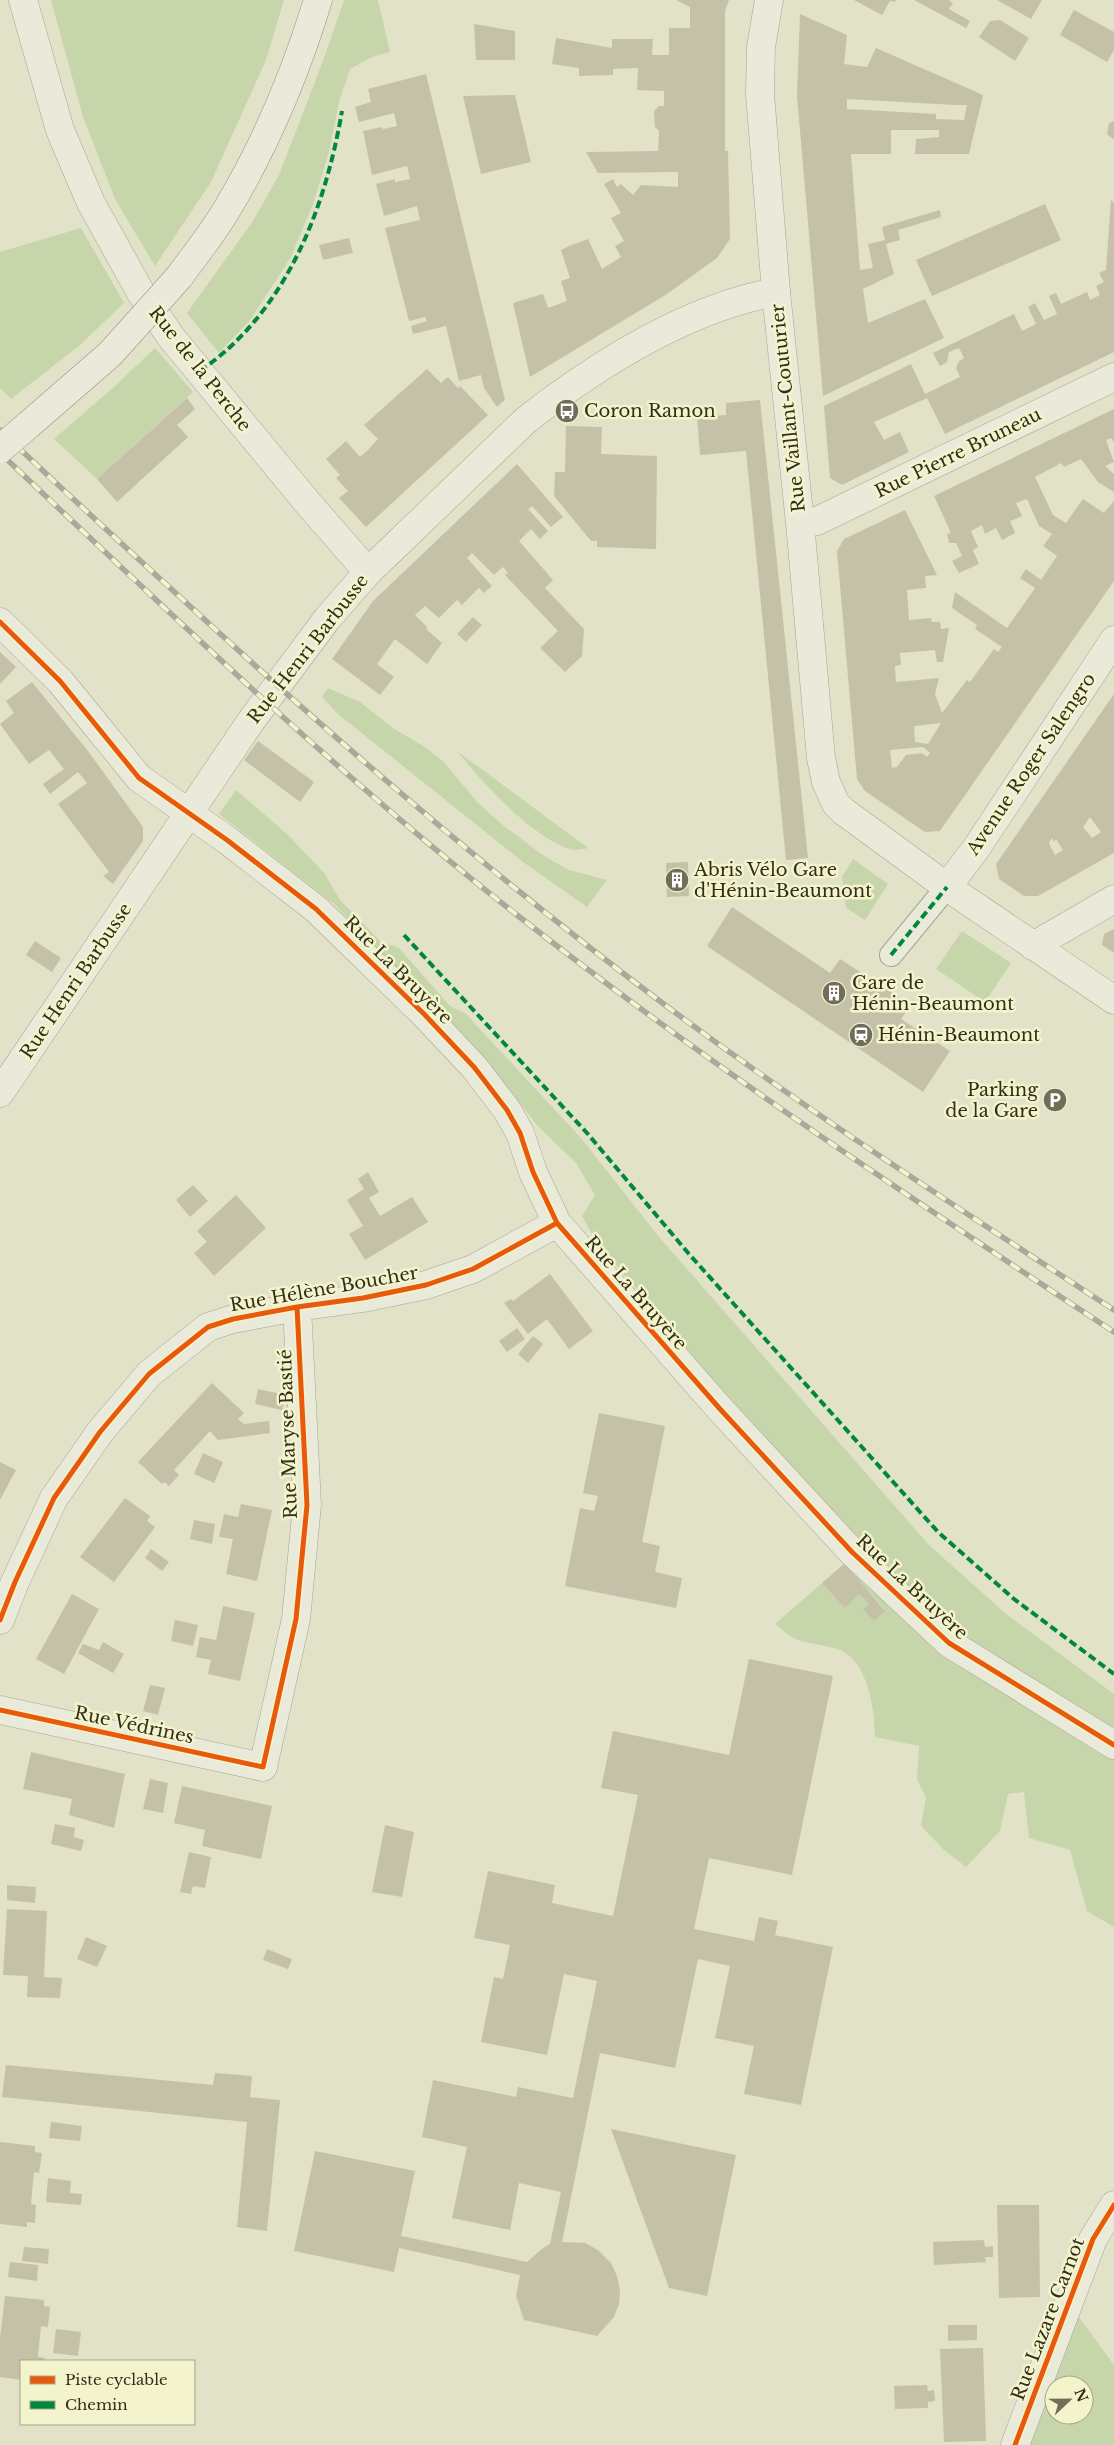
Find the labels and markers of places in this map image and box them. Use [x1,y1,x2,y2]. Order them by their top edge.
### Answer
bus stop icon: Coron Ramon [554,398,580,424]
place label: Coron Ramon [584,400,716,422]
place label: Abris Vélo Gare d'Hénin-Beaumont [693,859,872,902]
building icon: Abris Vélo Gare d'Hénin-Beaumont [664,867,690,893]
place label: Gare de Hénin-Beaumont [852,972,1014,1015]
building icon: Gare de Hénin-Beaumont [821,980,847,1006]
station icon: Hénin-Beaumont [848,1022,874,1048]
place label: Hénin-Beaumont [878,1024,1040,1046]
place label: Parking de la Gare [945,1079,1038,1122]
parking icon: Parking de la Gare [1042,1087,1068,1113]

